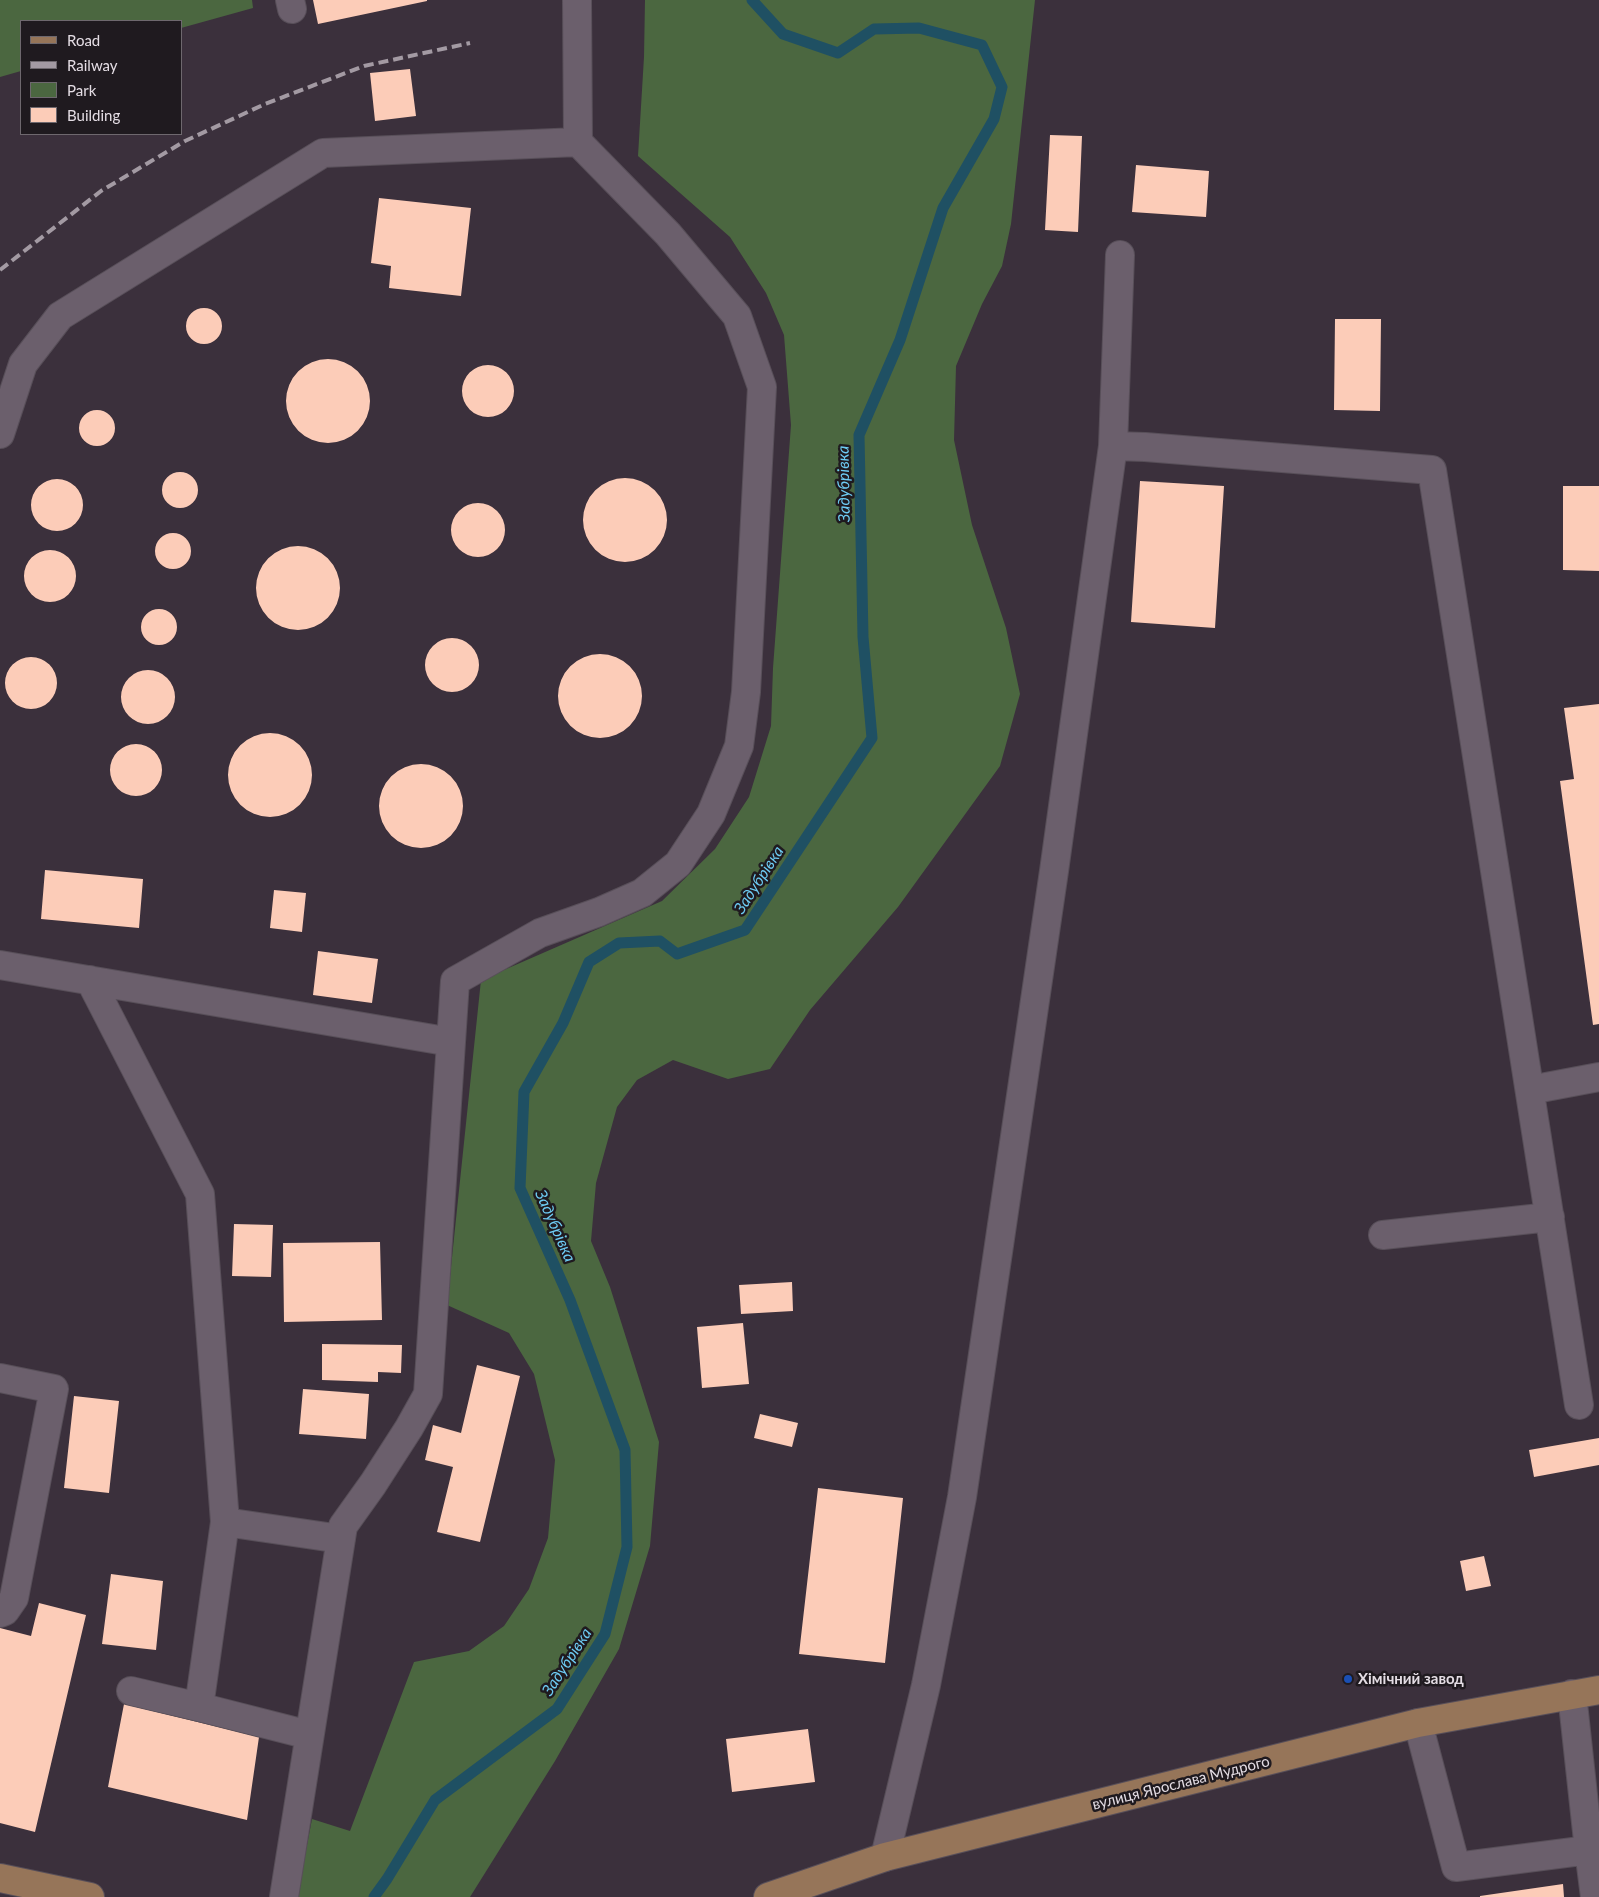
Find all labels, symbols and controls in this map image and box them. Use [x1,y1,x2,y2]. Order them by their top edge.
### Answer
legend [20,20,182,135]
text: Road [67,31,100,49]
text: Railway [67,56,118,74]
text: Park [67,81,96,99]
text: Building [67,106,120,124]
water label: Задубрівка [834,446,854,522]
water label: Задубрівка [730,843,788,917]
water label: Задубрівка [531,1187,579,1265]
water label: Задубрівка [538,1625,596,1699]
place label: Хімічний завод [1358,1670,1464,1688]
marker: Хімічний завод [1342,1673,1354,1685]
street label: вулиця Ярослава Мудрого [1090,1752,1272,1814]

